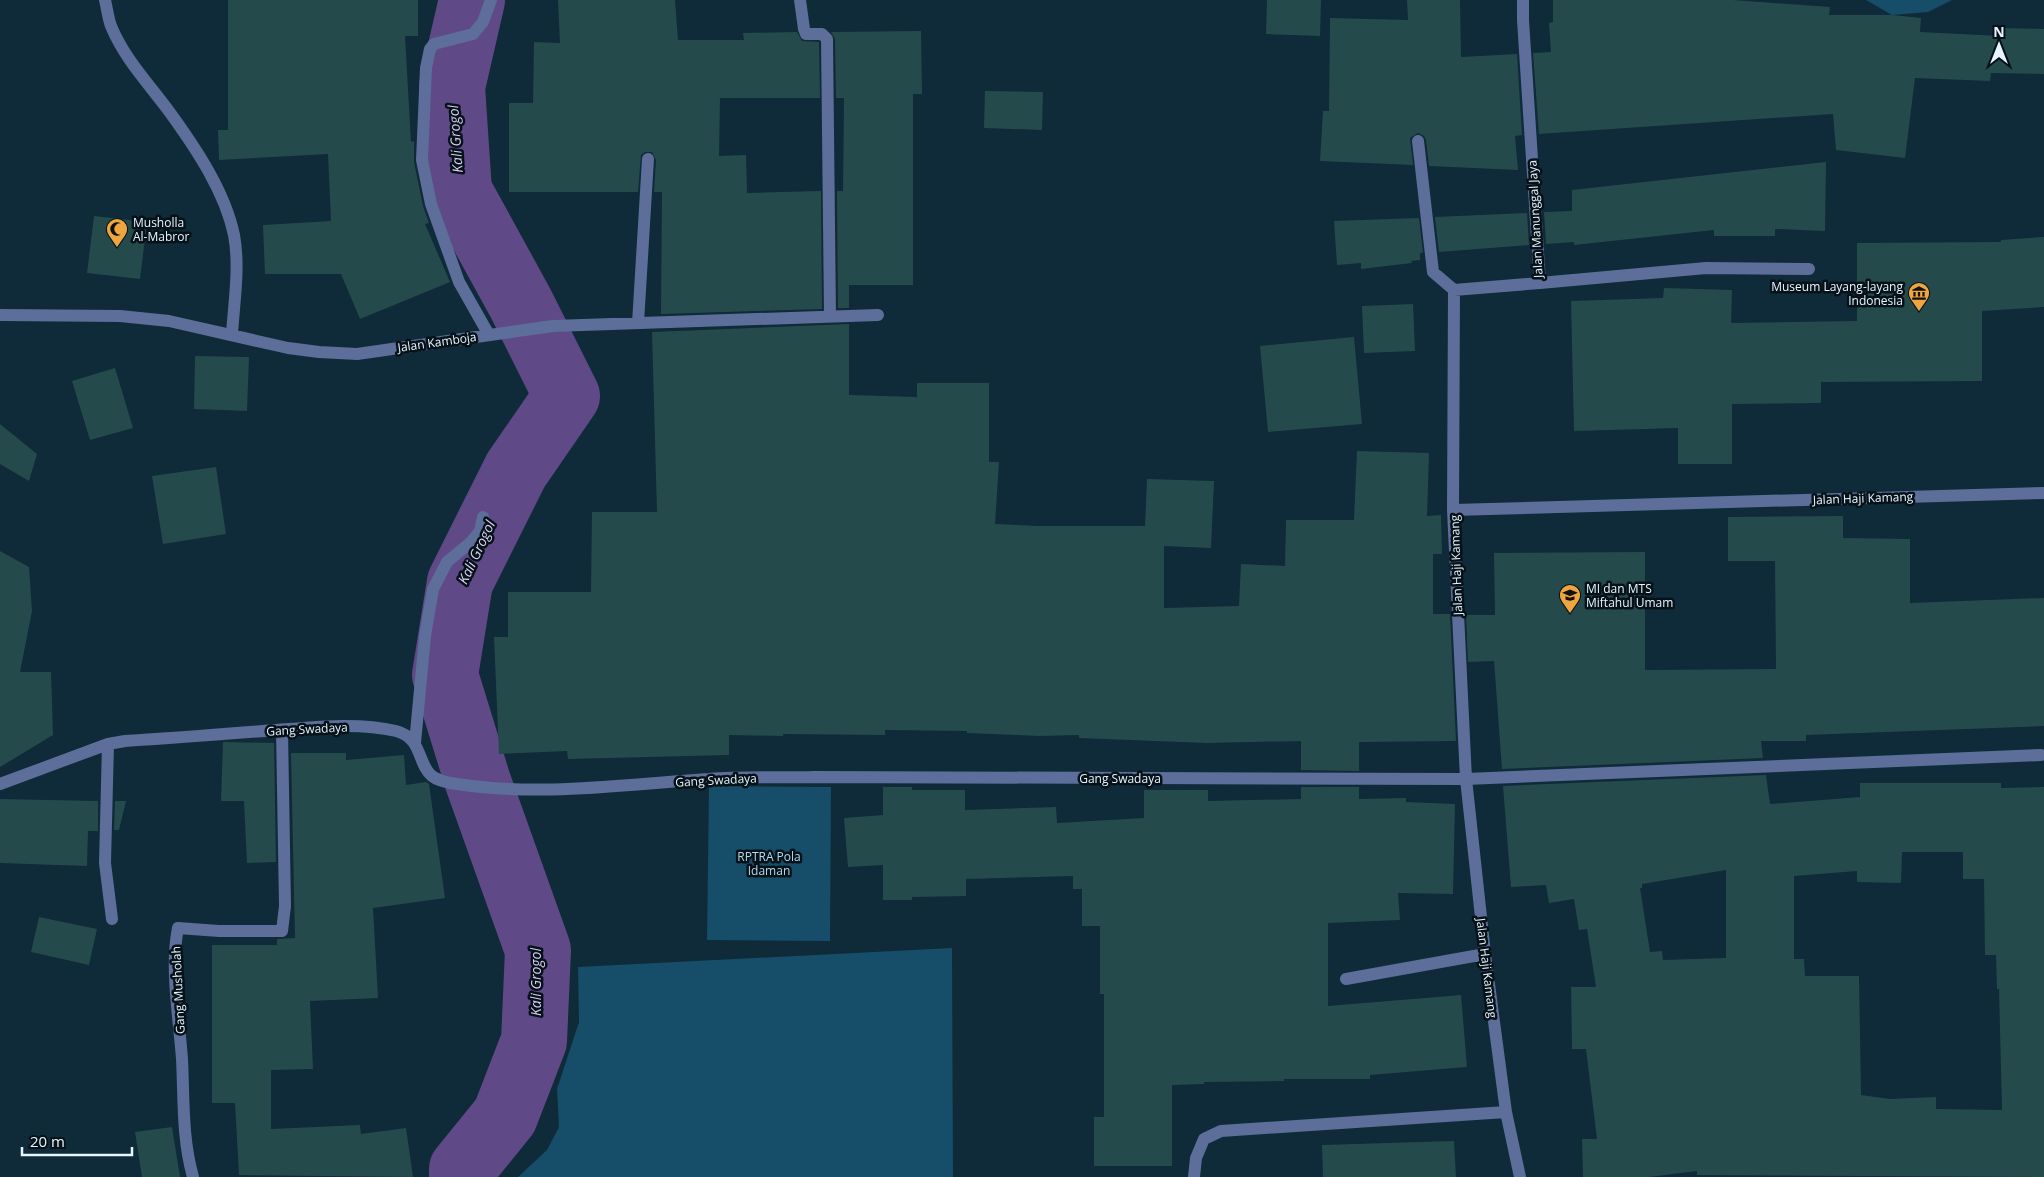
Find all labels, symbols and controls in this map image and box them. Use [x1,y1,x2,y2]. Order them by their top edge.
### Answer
north arrow [1974,20,2024,70]
text: N [1993,22,2005,41]
water label: Kali Grogol [443,104,467,174]
street label: Jalan Manunggal Jaya [1523,160,1547,279]
place label: Musholla Al-Mabror [133,214,189,245]
mosque icon: Musholla Al-Mabror [105,217,129,248]
place label: Museum Layang-layang Indonesia [1771,278,1903,309]
museum icon: Museum Layang-layang Indonesia [1907,281,1931,312]
street label: Jalan Kamboja [395,328,478,356]
street label: Jalan Haji Kamang [1812,488,1914,508]
street label: Jalan Haji Kamang [1446,514,1466,616]
water label: Kali Grogol [453,517,499,587]
place label: MI dan MTS Miftahul Umam [1586,580,1673,611]
school or university icon: MI dan MTS Miftahul Umam [1558,583,1582,614]
street label: Gang Swadaya [266,718,348,740]
street label: Gang Swadaya [675,769,757,791]
street label: Gang Swadaya [1079,770,1161,787]
park label: RPTRA Pola Idaman [737,848,801,879]
street label: Jalan Haji Kamang [1472,916,1502,1019]
street label: Gang Musholah [167,946,189,1034]
water label: Kali Grogol [526,948,545,1016]
scale bar [22,1124,132,1156]
text: 20 m [30,1131,65,1151]

